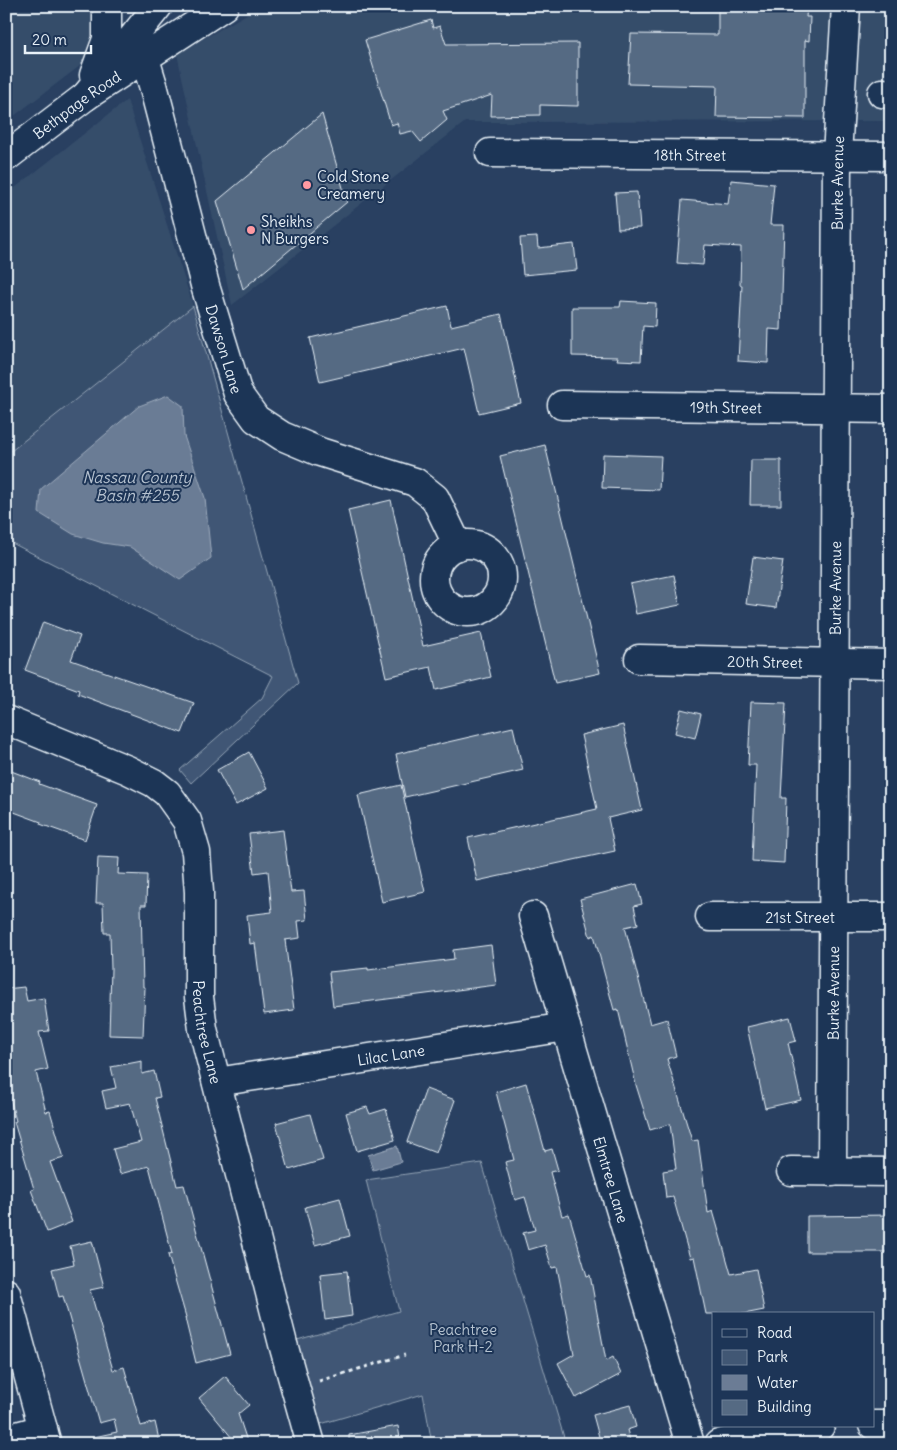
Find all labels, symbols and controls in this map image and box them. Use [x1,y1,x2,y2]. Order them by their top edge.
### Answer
scale bar [25,22,91,54]
text: 20 m [32,30,67,49]
street label: Bethpage Road [29,66,124,143]
street label: Burke Avenue [827,135,848,230]
street label: 18th Street [654,145,726,164]
place label: Cold Stone Creamery [317,167,389,203]
marker: Cold Stone Creamery [301,179,313,191]
place label: Sheikhs N Burgers [261,212,329,248]
marker: Sheikhs N Burgers [245,224,257,236]
street label: Dawson Lane [202,302,247,396]
street label: 19th Street [690,397,762,417]
water label: Nassau County Basin #255 [82,467,193,505]
street label: Burke Avenue [825,541,845,635]
street label: 20th Street [727,651,803,672]
street label: 21st Street [765,908,835,927]
street label: Burke Avenue [823,946,843,1040]
street label: Peachtree Lane [190,980,226,1086]
street label: Lilac Lane [356,1040,426,1069]
street label: Elmtree Lane [590,1134,633,1225]
legend [712,1312,874,1428]
park label: Peachtree Park H-2 [429,1320,497,1356]
text: Road [757,1323,792,1342]
text: Park [757,1347,788,1366]
text: Water [757,1373,798,1392]
text: Building [757,1397,812,1416]

